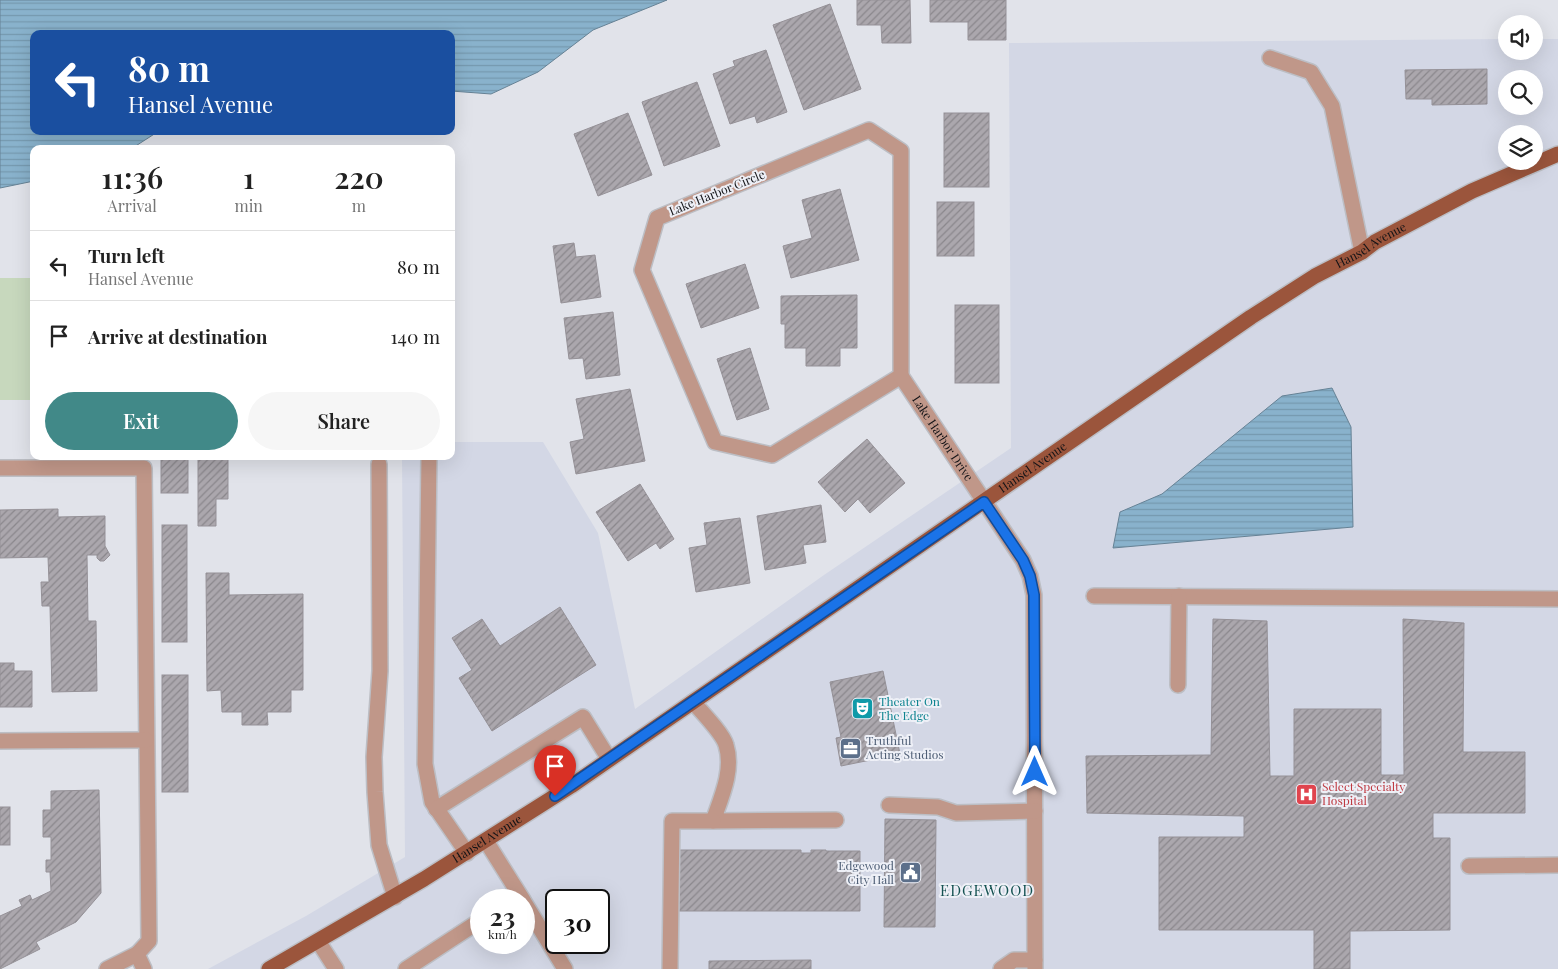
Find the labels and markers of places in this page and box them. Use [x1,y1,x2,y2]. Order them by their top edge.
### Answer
place label: Theater On The Edge [879,693,940,723]
theatre icon: Theater On The Edge [851,697,875,721]
place label: Truthful Acting Studios [865,732,944,762]
office icon: Truthful Acting Studios [838,736,862,760]
pin [534,745,576,796]
place label: Select Specialty Hospital [1322,778,1405,808]
hospital icon: Select Specialty Hospital [1294,782,1318,806]
place label: Edgewood City Hall [838,857,895,887]
public building icon: Edgewood City Hall [898,861,922,885]

